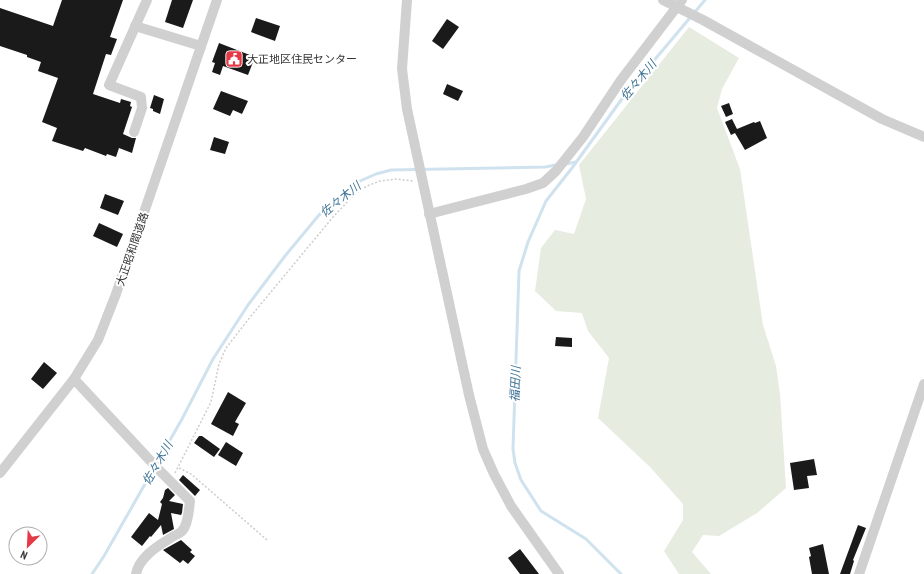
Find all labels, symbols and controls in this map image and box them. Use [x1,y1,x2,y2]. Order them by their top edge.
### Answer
public building icon: 大正地区住民センター [224,49,244,69]
place label: 大正地区住民センター [247,52,357,66]
water label: 佐々木川 [617,55,660,103]
water label: 佐々木川 [317,177,365,220]
street label: 大正昭和間道路 [113,210,151,288]
water label: 福田川 [507,364,523,402]
water label: 佐々木川 [139,437,176,488]
north arrow [8,526,48,566]
text: N [18,548,29,563]

